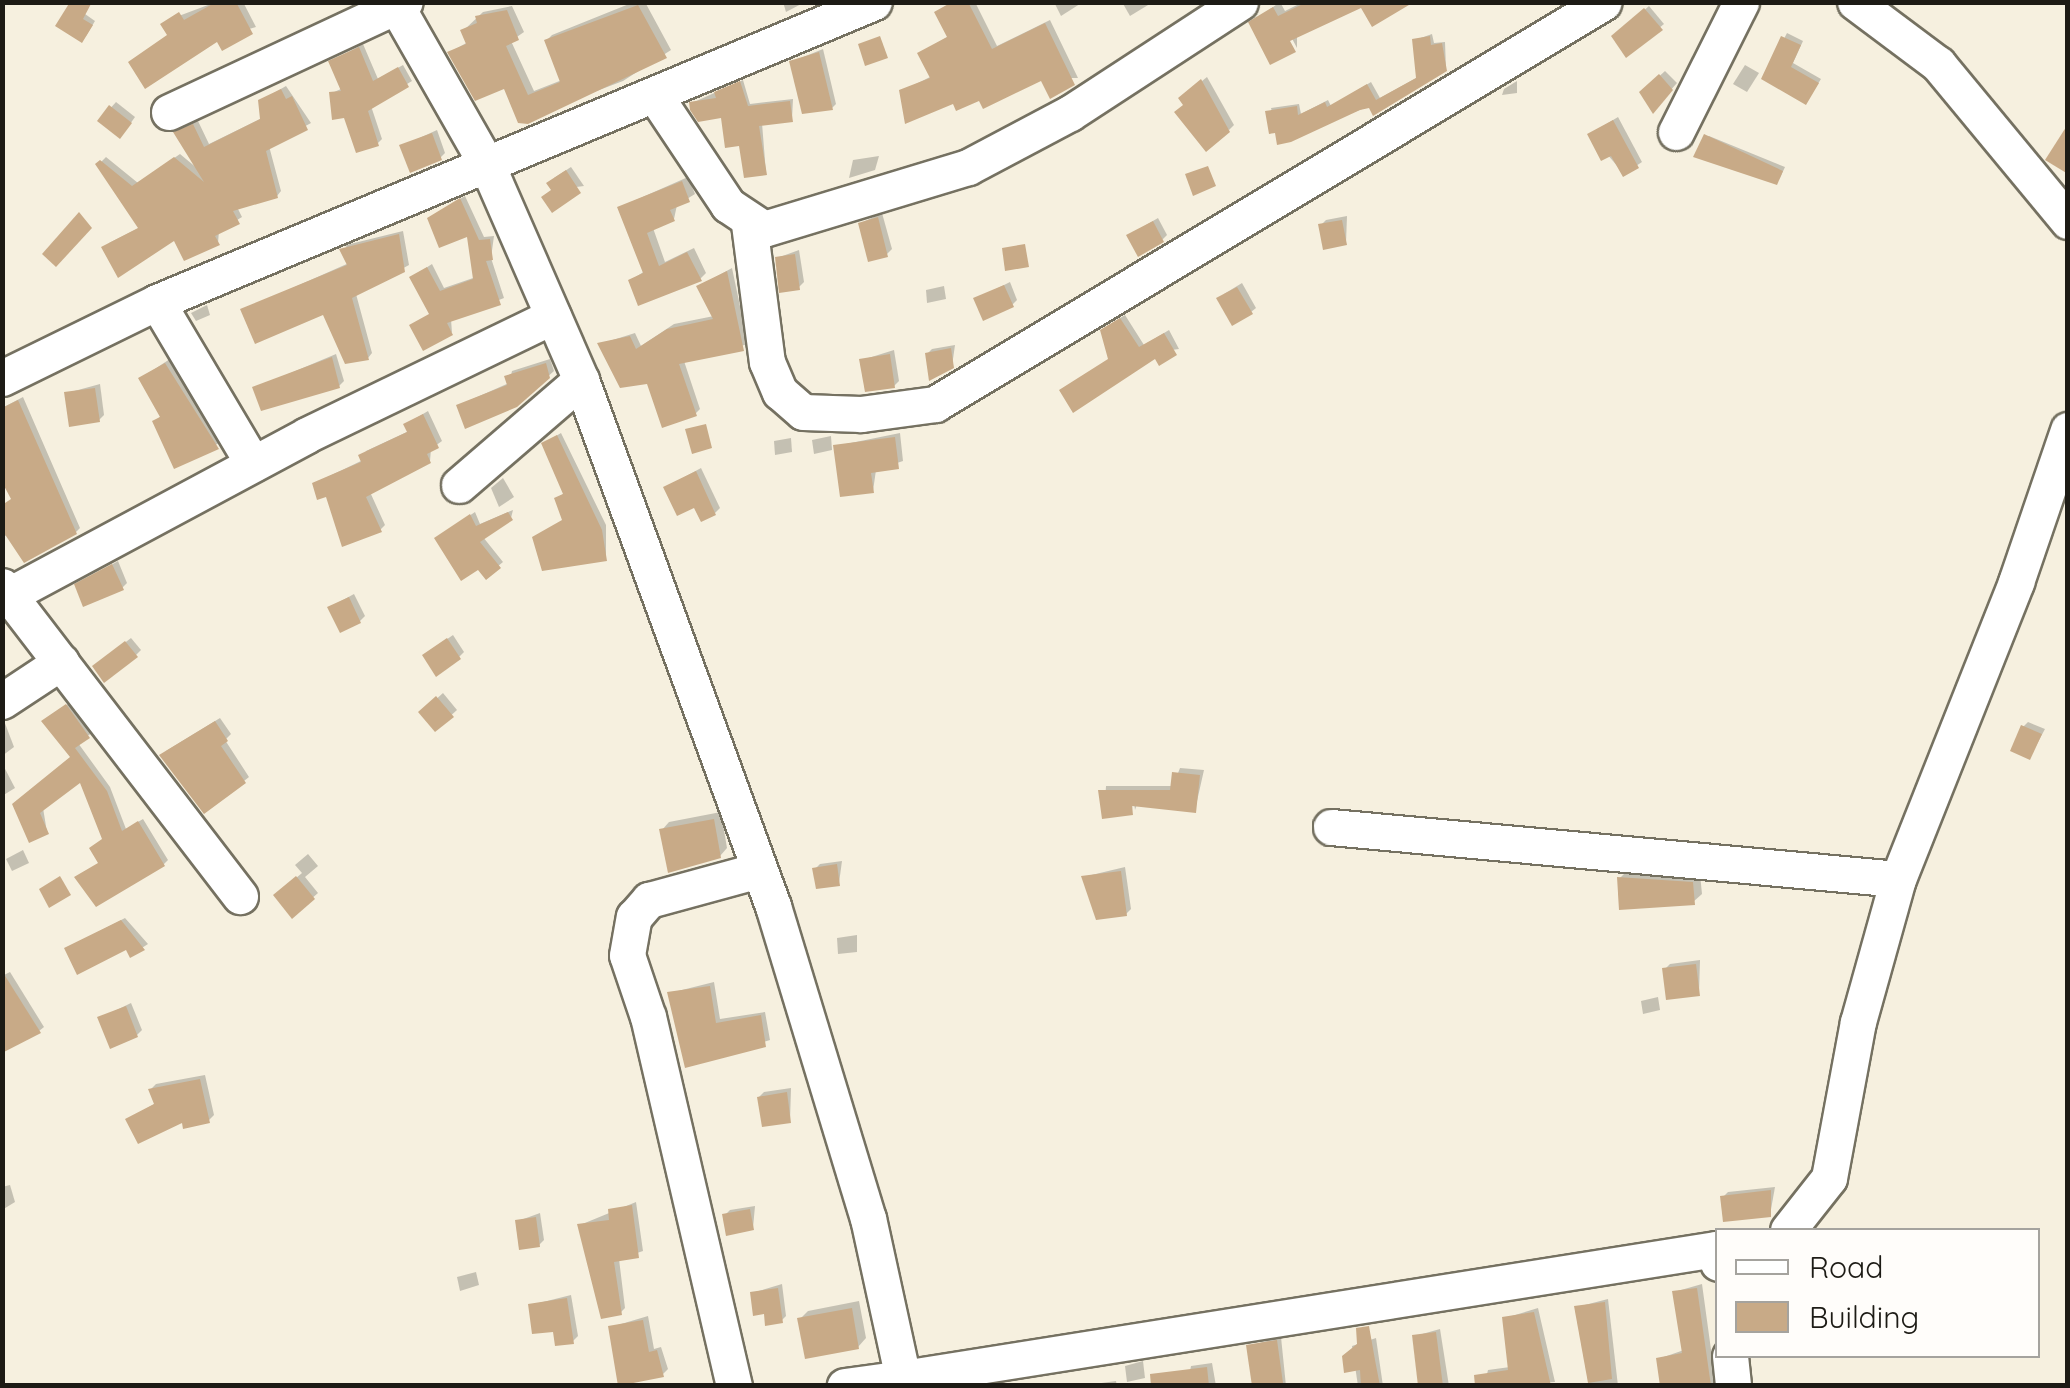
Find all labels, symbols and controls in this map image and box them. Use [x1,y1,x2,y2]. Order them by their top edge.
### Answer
legend [1715,1228,2040,1358]
text: Road [1809,1248,1883,1286]
text: Building [1809,1298,1919,1336]

